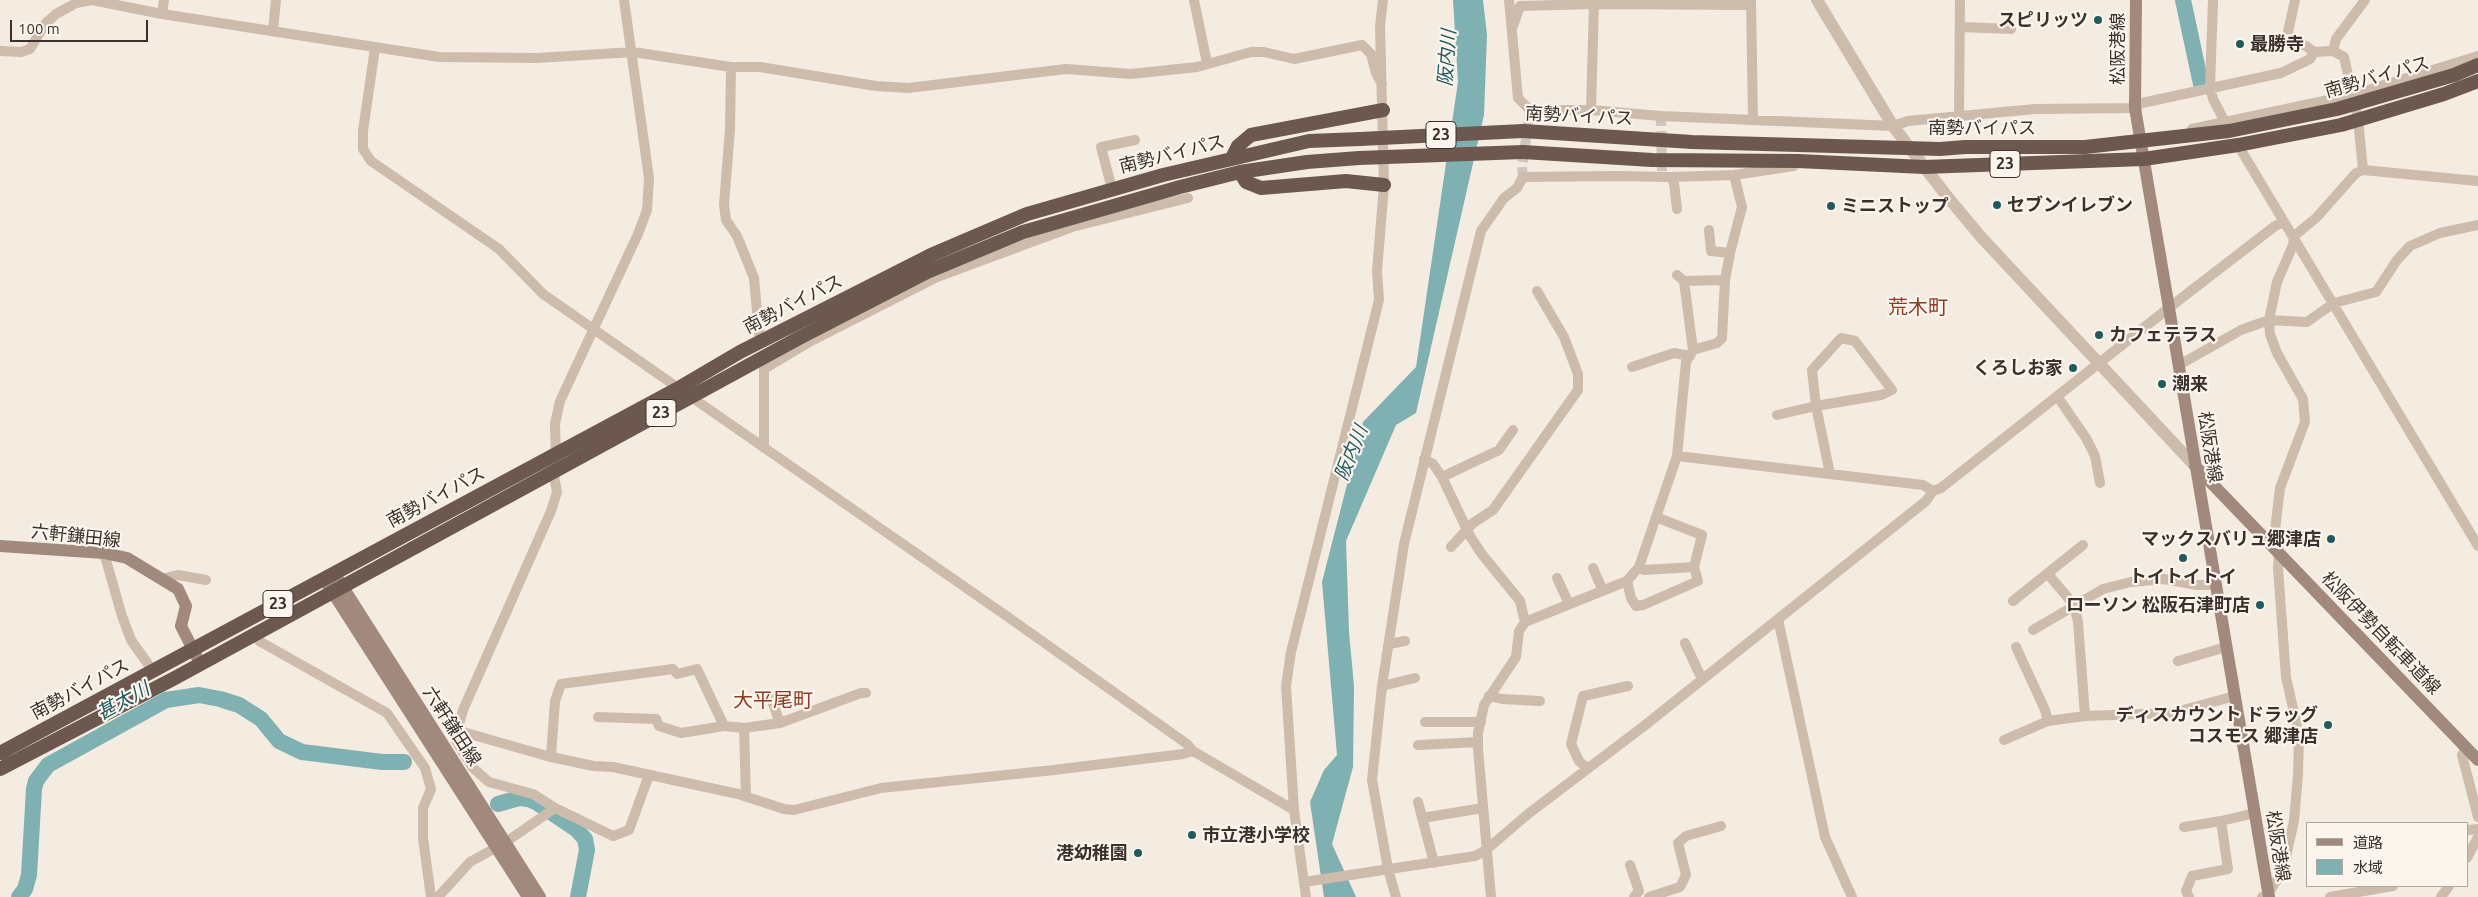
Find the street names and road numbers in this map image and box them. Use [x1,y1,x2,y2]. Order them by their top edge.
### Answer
street label: 松阪港線 [2107,13,2129,85]
street label: 南勢バイパス [2322,52,2432,102]
street label: 南勢バイパス [1525,102,1633,130]
street label: 南勢バイパス [1928,117,2036,139]
road number: 23 [1426,122,1456,148]
street label: 南勢バイパス [1117,130,1227,178]
road number: 23 [1990,150,2020,178]
street label: 南勢バイパス [740,270,846,338]
road number: 23 [646,399,676,426]
street label: 松阪港線 [2194,410,2226,484]
street label: 南勢バイパス [383,462,489,532]
street label: 六軒鎌田線 [30,521,122,551]
street label: 松阪伊勢自転車道線 [2317,567,2445,699]
road number: 23 [263,590,293,618]
street label: 南勢バイパス [27,654,133,724]
street label: 六軒鎌田線 [418,682,486,770]
street label: 松阪港線 [2262,809,2294,883]

